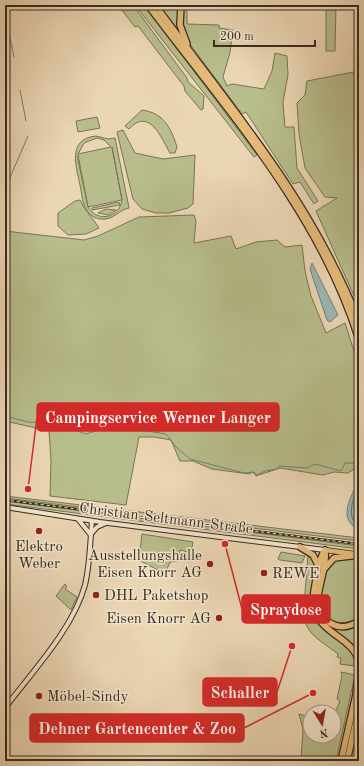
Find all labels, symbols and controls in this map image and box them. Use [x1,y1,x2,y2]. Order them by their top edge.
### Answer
scale bar [214,22,315,48]
text: 200 m [220,31,254,43]
callout: Campingservice Werner Langer [37,403,279,431]
text: Campingservice Werner Langer [45,411,271,427]
street label: Christian-Seltmann-Straße [78,501,254,538]
marker: Elektro Weber [34,526,44,536]
place label: Elektro Weber [15,540,63,572]
place label: Ausstellungshalle Eisen Knorr AG [88,549,202,581]
marker: Ausstellungshalle Eisen Knorr AG [205,559,215,569]
place label: REWE [272,567,319,582]
marker: REWE [259,568,269,578]
place label: DHL Paketshop [104,589,209,604]
marker: DHL Paketshop [91,590,101,600]
callout: Spraydose [242,595,330,623]
text: Spraydose [250,603,322,619]
place label: Eisen Knorr AG [106,612,211,627]
marker: Eisen Knorr AG [214,613,224,623]
callout: Schaller [203,678,277,706]
text: Schaller [211,686,269,702]
place label: Möbel-Sindy [47,690,128,705]
marker: Möbel-Sindy [34,691,44,701]
north arrow [302,704,342,744]
callout: Dehner Gartencenter & Zoo [30,714,244,742]
text: Dehner Gartencenter & Zoo [38,722,236,738]
text: N [318,726,329,739]

